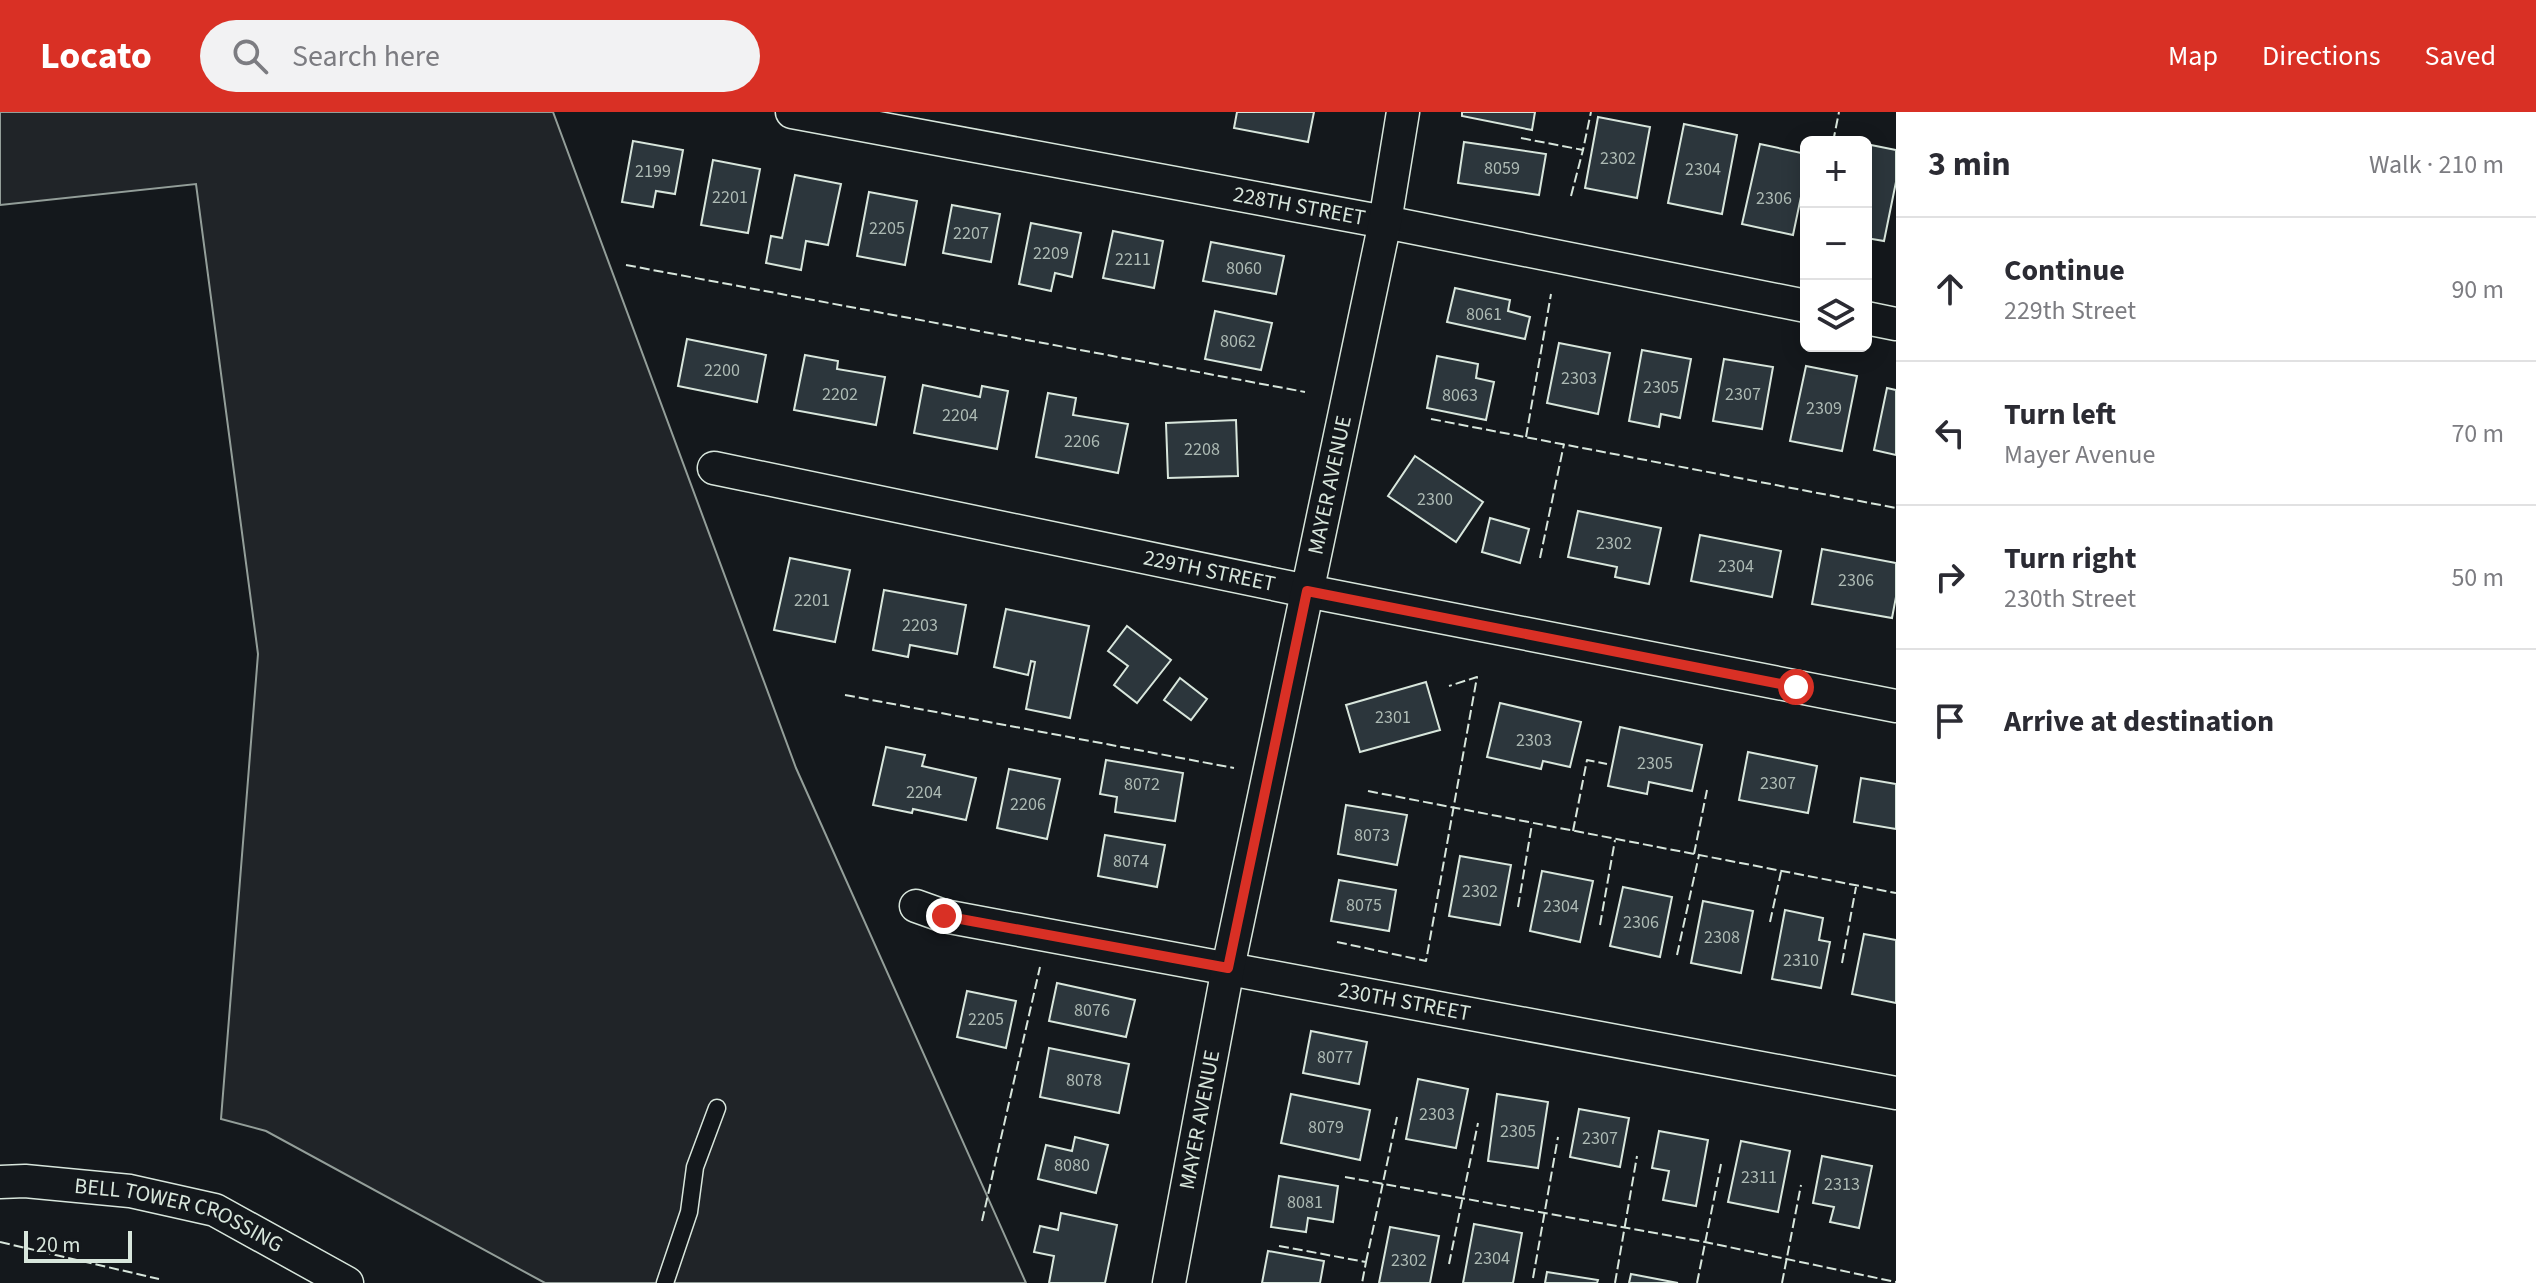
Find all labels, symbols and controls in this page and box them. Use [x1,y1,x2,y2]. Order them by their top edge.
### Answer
search box [200,20,760,92]
text: Locato [40,29,152,83]
icon: search [228,34,272,78]
text: Search here [292,35,440,78]
text: Map [2168,36,2218,76]
text: Directions [2262,36,2381,76]
text: Saved [2425,36,2496,76]
map controls [1800,136,1872,352]
button: + [1800,136,1872,208]
text: 3 min [1928,140,2011,189]
house number: 2302 [1600,146,1636,171]
text: Walk · 210 m [2369,146,2504,183]
house number: 8059 [1484,156,1520,181]
house number: 2304 [1685,157,1721,182]
house number: 2199 [635,159,671,184]
street label: 228TH STREET [1231,178,1368,234]
house number: 2201 [712,185,748,210]
house number: 2306 [1756,186,1792,211]
button: − [1800,208,1872,280]
house number: 2205 [869,216,905,241]
house number: 2207 [953,221,989,246]
house number: 2209 [1033,241,1069,266]
house number: 2211 [1115,247,1151,272]
text: Continue [2004,249,2125,292]
house number: 8060 [1226,256,1262,281]
icon: ahead [1928,267,1972,311]
text: 90 m [2451,271,2504,308]
button: layers [1800,280,1872,352]
text: 229th Street [2004,292,2136,329]
house number: 8061 [1466,302,1502,327]
house number: 8062 [1220,329,1256,354]
house number: 2200 [704,358,740,383]
house number: 2303 [1561,366,1597,391]
house number: 2305 [1643,375,1679,400]
house number: 2202 [822,382,858,407]
house number: 2307 [1725,382,1761,407]
house number: 8063 [1442,383,1478,408]
text: Turn left [2004,393,2116,436]
house number: 2309 [1806,396,1842,421]
house number: 2204 [942,403,978,428]
icon: left [1928,411,1972,455]
street label: MAYER AVENUE [1299,413,1360,558]
text: 70 m [2451,415,2504,452]
house number: 2206 [1064,429,1100,454]
text: Mayer Avenue [2004,436,2155,473]
house number: 2208 [1184,437,1220,462]
house number: 2300 [1417,487,1453,512]
house number: 2302 [1596,531,1632,556]
text: Turn right [2004,537,2136,580]
street label: 229TH STREET [1141,541,1279,600]
house number: 2304 [1718,554,1754,579]
icon: right [1928,555,1972,599]
text: 50 m [2451,559,2504,596]
house number: 2306 [1838,568,1874,593]
text: 230th Street [2004,580,2136,617]
house number: 2201 [794,588,830,613]
house number: 2203 [902,613,938,638]
route start [1778,669,1814,705]
icon: arrive [1928,699,1972,743]
text: Arrive at destination [2004,700,2274,743]
house number: 2301 [1375,705,1411,730]
house number: 2303 [1516,728,1552,753]
house number: 2305 [1637,751,1673,776]
house number: 2307 [1760,771,1796,796]
house number: 8072 [1124,772,1160,797]
house number: 2204 [906,780,942,805]
house number: 2206 [1010,792,1046,817]
house number: 8073 [1354,823,1390,848]
house number: 8074 [1113,849,1149,874]
house number: 2302 [1462,879,1498,904]
house number: 8075 [1346,893,1382,918]
house number: 2304 [1543,894,1579,919]
route end [926,898,962,934]
house number: 2306 [1623,910,1659,935]
house number: 2308 [1704,925,1740,950]
house number: 2310 [1783,948,1819,973]
street label: 230TH STREET [1336,974,1473,1030]
house number: 8076 [1074,998,1110,1023]
house number: 2205 [968,1007,1004,1032]
house number: 8077 [1317,1045,1353,1070]
street label: MAYER AVENUE [1171,1047,1228,1192]
house number: 8078 [1066,1068,1102,1093]
house number: 2303 [1419,1102,1455,1127]
house number: 8079 [1308,1115,1344,1140]
house number: 2305 [1500,1119,1536,1144]
house number: 2307 [1582,1126,1618,1151]
house number: 8080 [1054,1153,1090,1178]
house number: 2311 [1741,1165,1777,1190]
street label: BELL TOWER CROSSING [73,1170,289,1261]
house number: 2313 [1824,1172,1860,1197]
house number: 8081 [1287,1190,1323,1215]
scale bar [24,1227,132,1263]
text: 20 m [36,1229,81,1261]
house number: 2304 [1474,1246,1510,1271]
house number: 2302 [1391,1248,1427,1273]

